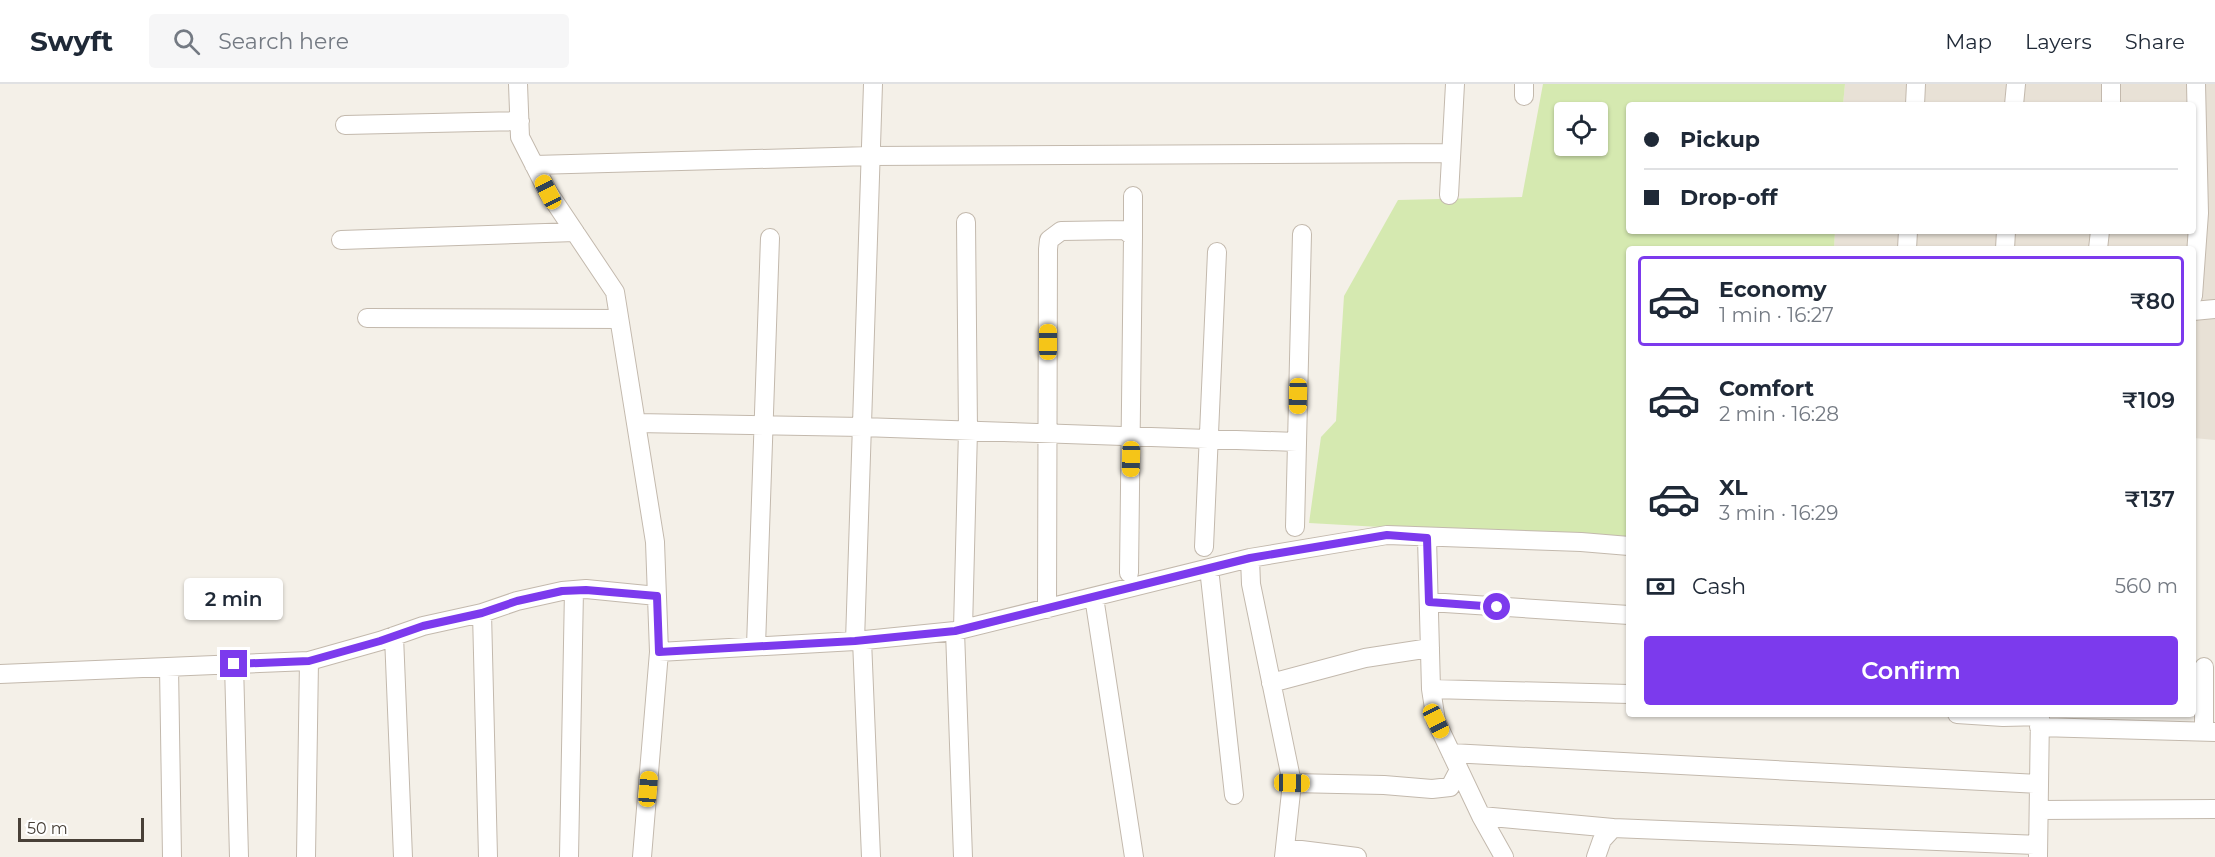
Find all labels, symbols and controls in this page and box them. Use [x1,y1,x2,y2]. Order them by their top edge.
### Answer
search box [149,14,569,68]
text: Swyft [30,24,113,58]
icon: search [170,25,203,58]
text: Search here [218,28,349,55]
text: Map [1945,29,1992,54]
text: Layers [2025,29,2092,54]
text: Share [2125,29,2185,54]
map controls [1554,102,1608,156]
button: locate [1554,102,1608,156]
text: Pickup [1680,126,1760,153]
car [532,172,564,212]
text: Drop-off [1680,184,1778,211]
icon: car [1647,274,1701,328]
text: Economy [1719,276,1827,303]
text: ₹80 [2130,288,2175,315]
text: 1 min · 16:27 [1719,303,1834,327]
car [1039,324,1057,360]
icon: car [1647,373,1701,427]
text: Comfort [1719,375,1814,402]
car [1289,378,1307,414]
text: ₹109 [2122,387,2175,414]
text: 2 min · 16:28 [1719,402,1839,426]
car [1122,441,1140,477]
icon: car [1647,472,1701,526]
text: XL [1719,474,1748,501]
text: ₹137 [2125,486,2175,513]
text: 3 min · 16:29 [1719,501,1838,525]
icon: cash [1644,570,1677,603]
text: Cash [1692,573,1746,600]
text: 560 m [2115,574,2178,598]
callout: 2 min [184,577,284,619]
text: 2 min [205,587,262,611]
route start [1483,593,1510,620]
button: Confirm [1644,636,2178,705]
route end [220,650,247,677]
car [1420,701,1452,741]
car [637,770,659,808]
car [1274,774,1310,792]
scale bar [18,815,144,842]
text: 50 m [27,819,68,838]

